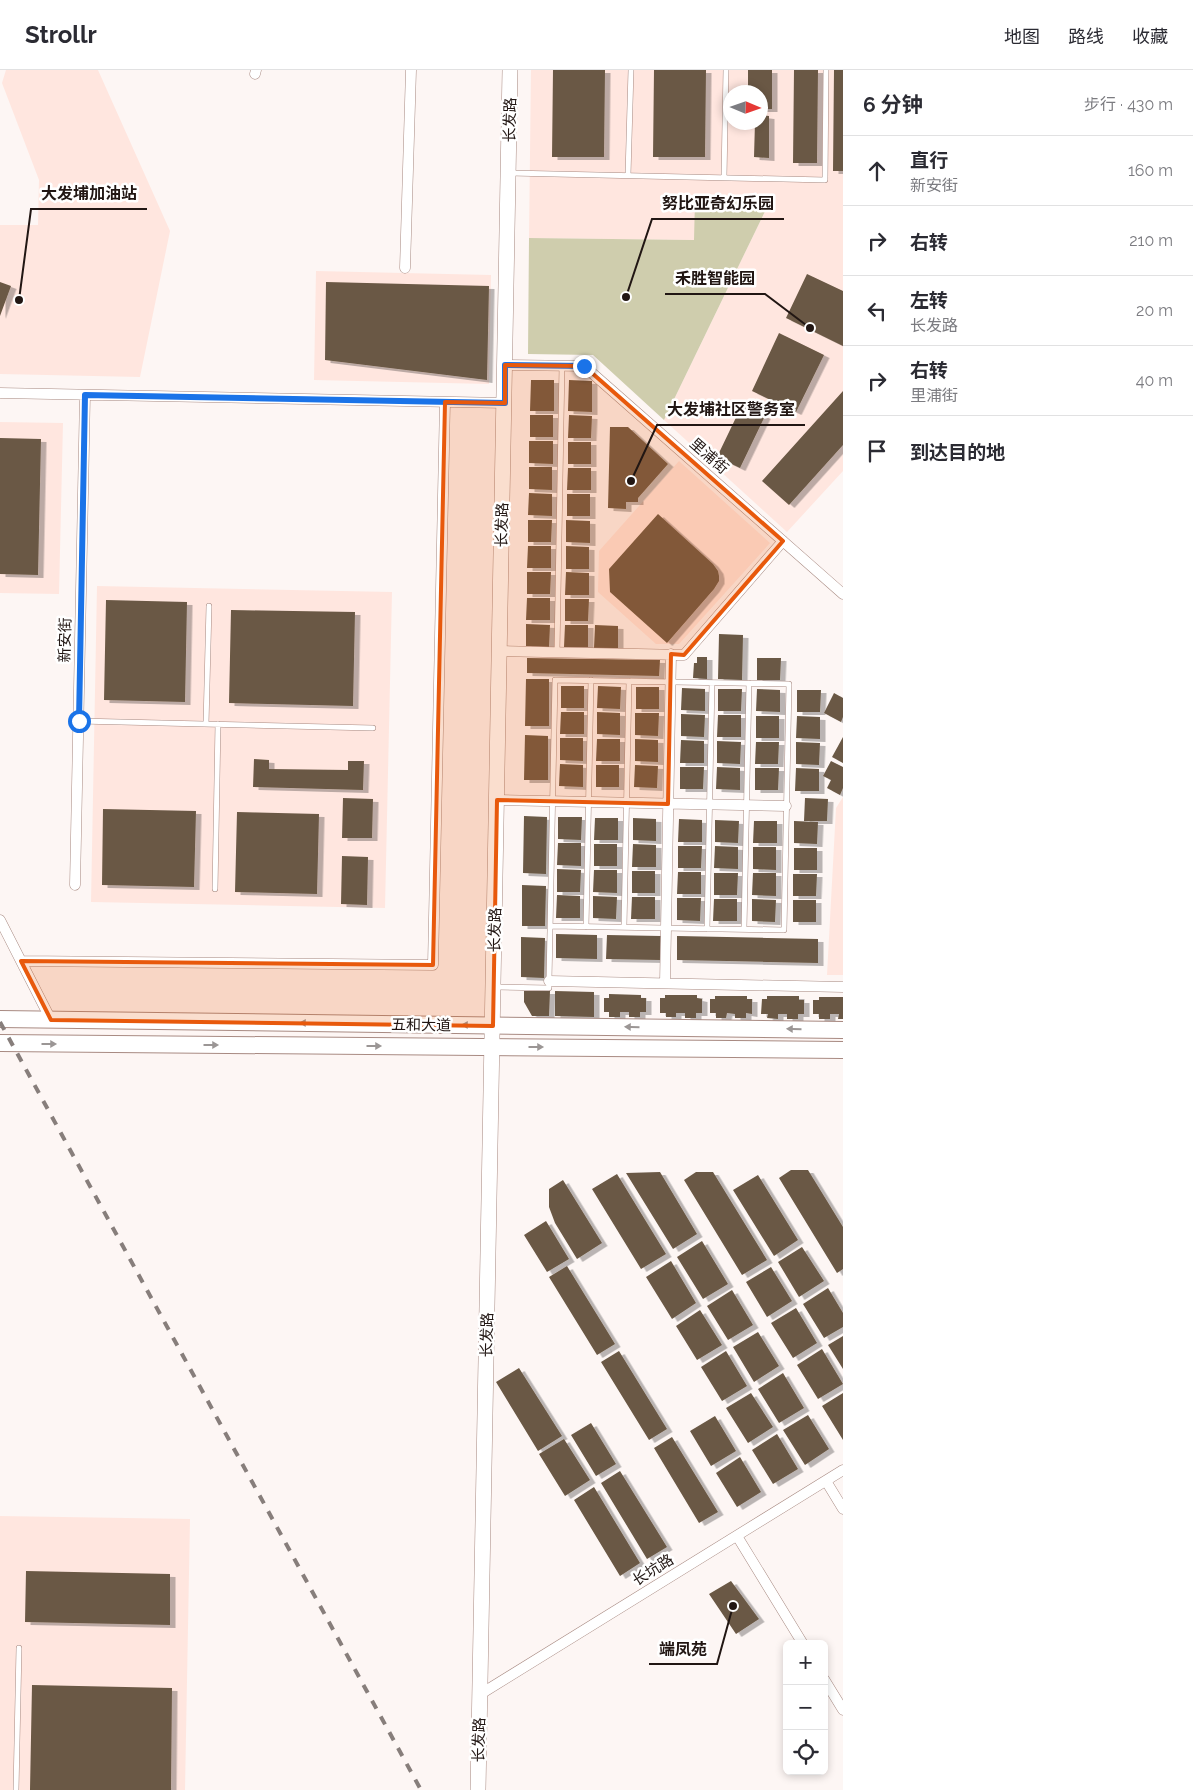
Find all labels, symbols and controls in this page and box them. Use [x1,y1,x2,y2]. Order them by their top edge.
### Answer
text: Strollr [25,20,97,49]
text: 地图 [1004,26,1040,47]
text: 路线 [1068,26,1104,47]
text: 收藏 [1132,26,1168,47]
north arrow [723,85,768,130]
text: 6 分钟 [863,92,923,117]
text: 步行 · 430 m [1084,95,1173,114]
street label: 长发路 [501,97,519,143]
text: 直行 [910,149,948,171]
icon: ahead [863,157,891,185]
text: 160 m [1128,161,1173,180]
text: 新安街 [910,176,958,195]
callout: 大发埔加油站 [31,178,147,209]
text: 大发埔加油站 [41,184,137,203]
callout: 努比亚奇幻乐园 [652,188,784,219]
text: 努比亚奇幻乐园 [662,194,774,213]
icon: right [863,227,891,255]
text: 右转 [910,231,948,253]
text: 210 m [1129,231,1173,250]
callout: 禾胜智能园 [665,263,765,294]
text: 禾胜智能园 [675,269,755,288]
text: 左转 [910,289,948,311]
icon: left [863,297,891,325]
text: 20 m [1136,301,1173,320]
text: 长发路 [910,316,958,335]
route end [573,355,596,378]
text: 右转 [910,359,948,381]
icon: right [863,367,891,395]
text: 40 m [1136,371,1173,390]
text: 里浦街 [910,386,958,405]
callout: 大发埔社区警务室 [657,394,805,425]
text: 大发埔社区警务室 [667,400,795,419]
street label: 里浦街 [686,434,732,478]
icon: arrive [863,437,891,465]
text: 到达目的地 [910,441,1005,463]
street label: 长发路 [493,502,511,548]
street label: 新安街 [56,617,74,663]
route start [68,710,91,733]
street label: 长发路 [486,907,504,953]
street label: 五和大道 [391,1015,451,1035]
one-way arrow [299,1019,315,1027]
one-way arrow [461,1021,477,1029]
one-way arrow [624,1023,640,1031]
one-way arrow [786,1025,802,1033]
one-way arrow [41,1040,57,1048]
one-way arrow [203,1041,219,1049]
one-way arrow [366,1042,382,1050]
one-way arrow [528,1043,544,1051]
street label: 长发路 [478,1312,496,1358]
street label: 长坑路 [629,1550,677,1590]
callout: 端凤苑 [649,1633,717,1664]
text: 端凤苑 [659,1640,707,1659]
map controls [783,1640,828,1775]
button: + [783,1640,828,1685]
button: − [783,1685,828,1730]
street label: 长发路 [470,1717,488,1763]
button: locate [783,1730,828,1775]

